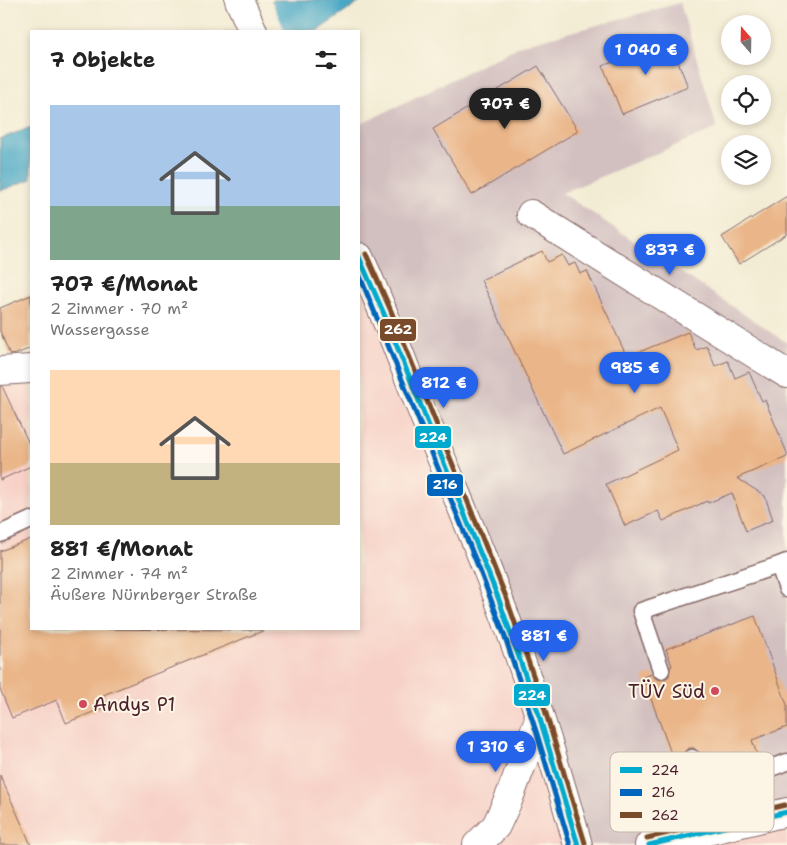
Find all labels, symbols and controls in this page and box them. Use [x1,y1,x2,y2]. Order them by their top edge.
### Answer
north arrow [721,15,771,65]
map controls [721,15,771,185]
pin: 1 040 € [600,34,692,76]
text: 1 040 € [614,39,678,60]
text: 7 Objekte [50,46,155,74]
icon: filters [312,46,340,74]
button: locate [721,75,771,125]
pin: 707 € [470,88,540,130]
text: 707 € [480,93,530,114]
button: layers [721,135,771,185]
icon: home [150,138,240,228]
pin: 837 € [635,234,705,276]
text: 837 € [645,239,695,260]
text: 707 €/Monat [50,270,198,298]
text: 2 Zimmer · 70 m² [50,298,188,319]
line badge: 262 [379,318,417,342]
text: Wassergasse [50,319,150,340]
text: 262 [384,320,413,338]
pin: 985 € [600,352,670,394]
text: 985 € [610,357,660,378]
pin: 812 € [409,366,479,409]
text: 812 € [421,372,467,393]
icon: home [150,403,240,493]
line badge: 224 [414,425,452,449]
text: 224 [419,428,448,446]
line badge: 216 [426,473,464,497]
text: 216 [432,475,458,493]
text: 881 €/Monat [50,535,193,563]
text: 2 Zimmer · 74 m² [50,563,188,584]
text: Äußere Nürnberger Straße [50,584,258,605]
pin: 881 € [509,620,579,662]
text: 881 € [521,625,567,646]
place label: TÜV Süd [628,679,705,704]
line badge: 224 [513,683,551,707]
marker: TÜV Süd [709,685,721,697]
text: 224 [518,686,547,704]
place label: Andys P1 [93,692,175,717]
marker: Andys P1 [77,698,89,710]
pin: 1 310 € [450,730,542,773]
text: 1 310 € [467,736,525,757]
legend [610,752,774,832]
text: 224 [651,761,679,779]
text: 216 [651,783,675,801]
text: 262 [651,806,679,824]

